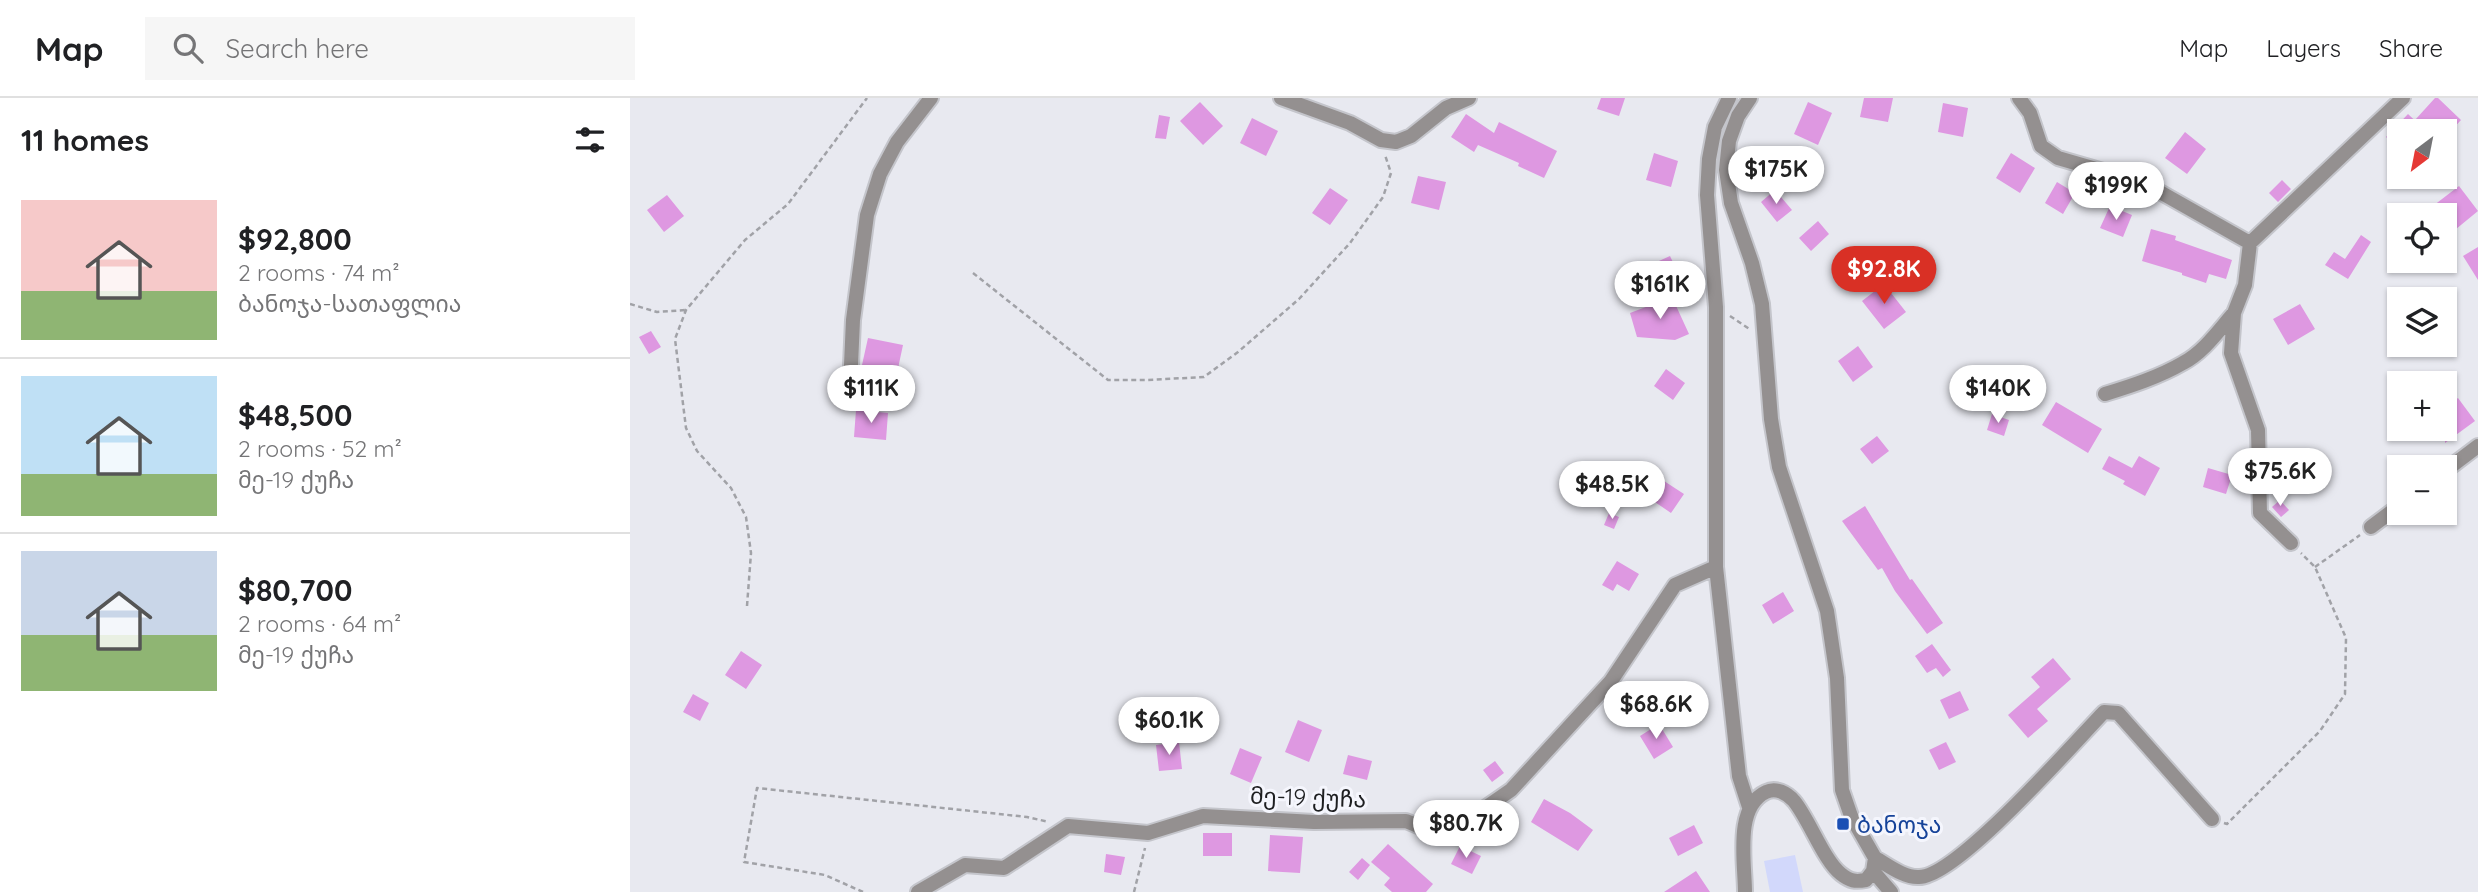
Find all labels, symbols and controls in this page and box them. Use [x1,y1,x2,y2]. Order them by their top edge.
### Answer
search box [145,17,635,80]
text: Map [35,28,103,69]
icon: search [169,29,207,67]
text: Search here [225,32,369,65]
text: Map [2179,33,2228,63]
text: Layers [2266,33,2341,63]
text: Share [2379,33,2443,63]
north arrow [2387,119,2457,189]
map controls [2387,119,2457,525]
text: 11 homes [21,121,149,159]
icon: filters [571,121,609,159]
pin: $175K [1727,146,1825,206]
text: $175K [1744,154,1808,183]
pin: $199K [2067,162,2165,222]
text: $199K [2084,170,2148,199]
button: locate [2387,203,2457,273]
text: $92,800 [238,220,352,258]
icon: home [77,228,161,312]
pin: $92.8K [1827,246,1941,306]
text: $92.8K [1847,254,1921,283]
text: 2 rooms · 74 m² [238,258,400,287]
pin: $161K [1611,262,1709,321]
text: $161K [1631,269,1689,298]
button: layers [2387,287,2457,357]
text: ბანოჯა-სათაფლია [238,289,461,318]
pin: $111K [822,366,920,425]
pin: $140K [1949,366,2047,425]
button: + [2387,371,2457,441]
text: $111K [843,373,899,402]
text: $140K [1965,373,2031,402]
text: $48,500 [238,396,352,434]
icon: home [77,404,161,488]
text: 2 rooms · 52 m² [238,434,402,463]
pin: $75.6K [2223,448,2337,508]
button: − [2387,455,2457,525]
text: $75.6K [2244,456,2316,485]
pin: $48.5K [1555,462,1669,521]
text: მე-19 ქუჩა [238,465,354,494]
text: $48.5K [1575,469,1649,498]
text: $80,700 [238,571,352,609]
icon: home [77,579,161,663]
text: 2 rooms · 64 m² [238,609,401,638]
text: მე-19 ქუჩა [238,640,354,669]
pin: $68.6K [1599,682,1713,741]
text: $68.6K [1620,689,1692,718]
pin: $60.1K [1112,698,1226,757]
text: $60.1K [1134,705,1204,734]
street label: მე-19 ქუჩა [1249,780,1367,814]
pin: $80.7K [1409,800,1523,860]
text: $80.7K [1429,808,1503,837]
place label: ბანოჯა [1857,810,1941,839]
marker: ბანოჯა [1835,816,1851,832]

